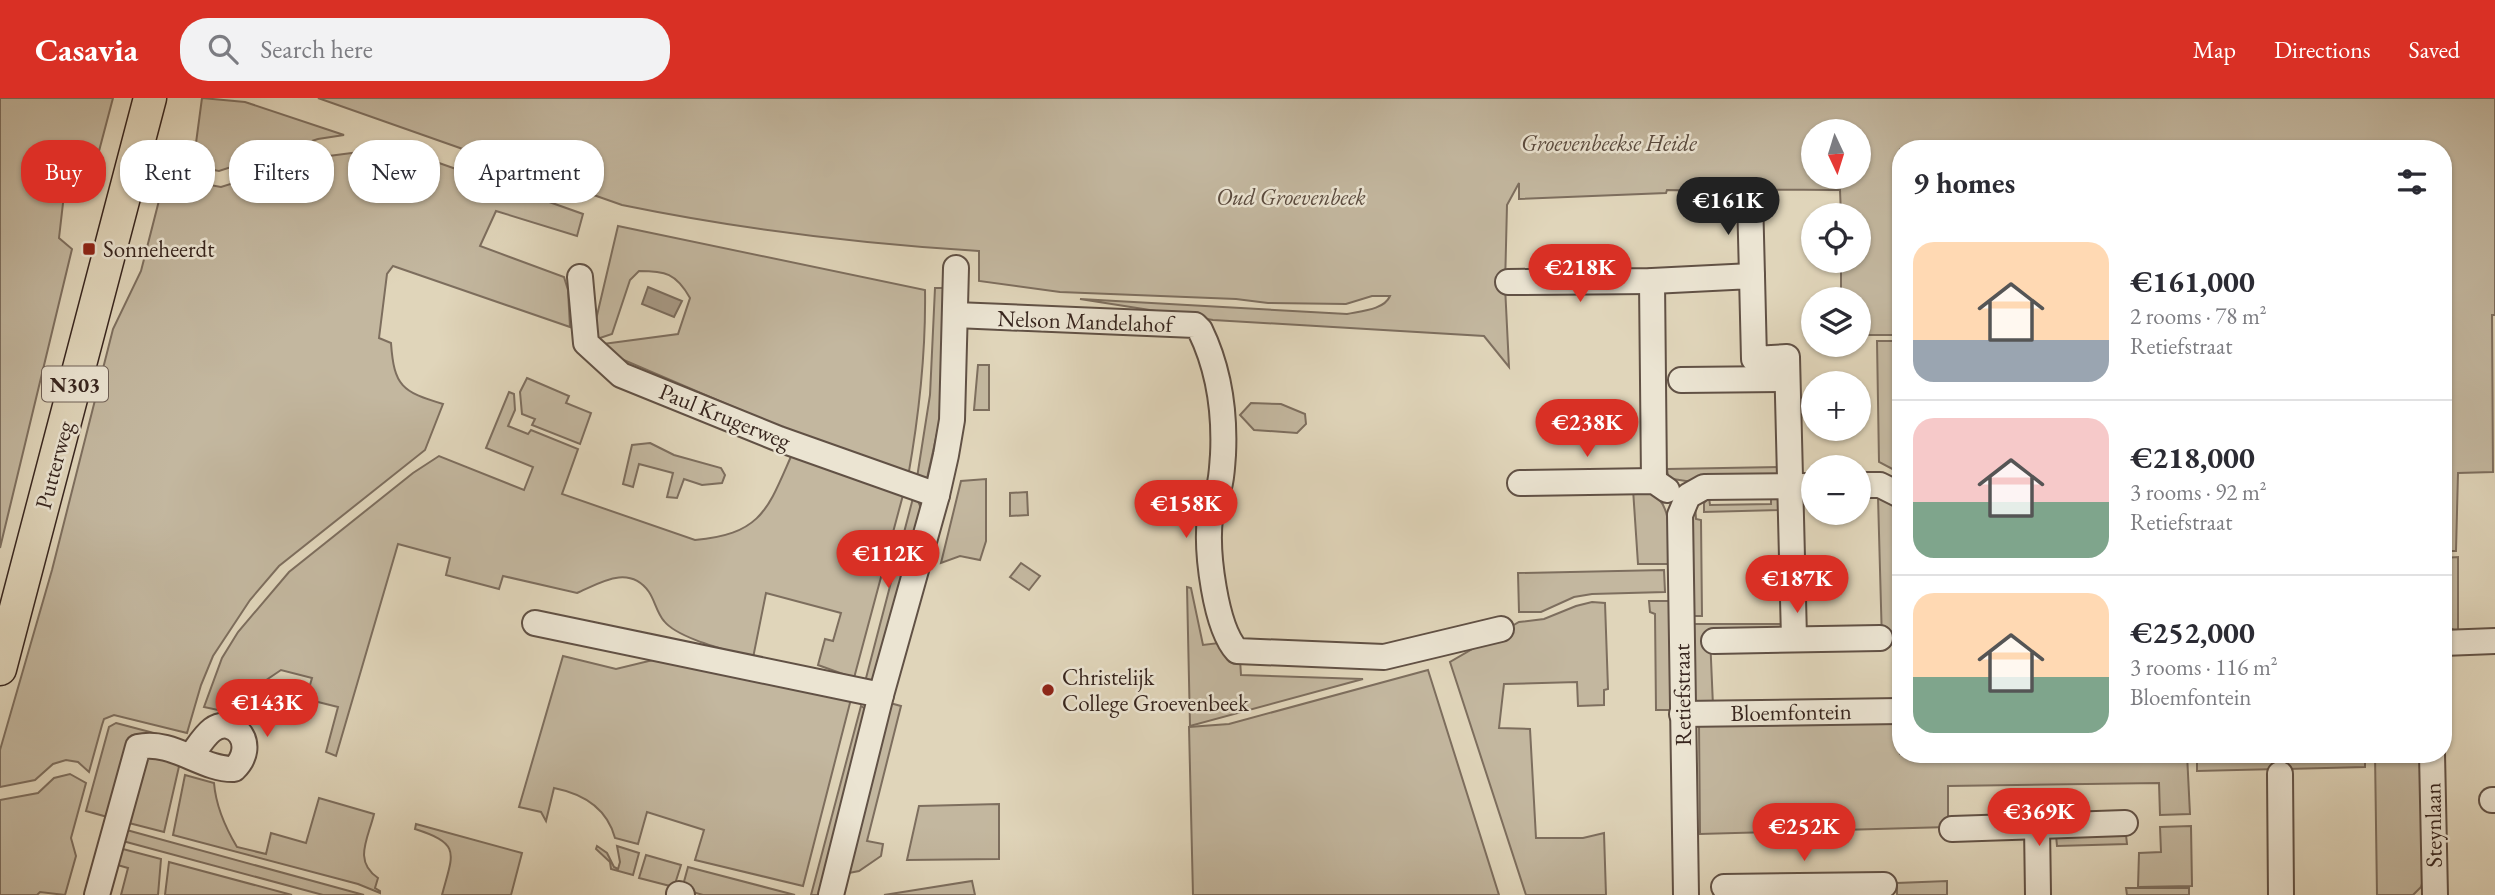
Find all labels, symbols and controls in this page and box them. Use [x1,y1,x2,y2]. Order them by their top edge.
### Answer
search box [180,18,670,81]
text: Casavia [35,28,138,71]
icon: search [204,30,242,68]
text: Search here [260,32,373,66]
text: Map [2193,34,2236,65]
text: Directions [2274,34,2371,65]
text: Saved [2409,34,2460,65]
north arrow [1801,119,1871,189]
map controls [1801,119,1871,525]
park label: Groevenbeekse Heide [1521,128,1698,158]
chip: Buy [21,140,106,203]
chip: Rent [120,140,215,203]
chip: Filters [229,140,334,203]
chip: New [348,140,440,203]
chip: Apartment [454,140,604,203]
text: 9 homes [1913,163,2015,202]
icon: filters [2393,163,2431,201]
pin: €161K [1679,178,1777,237]
park label: Oud Groevenbeek [1216,182,1366,212]
text: €161K [1692,185,1764,215]
button: locate [1801,203,1871,273]
place label: Sonneheerdt [103,234,215,264]
marker: Sonneheerdt [81,241,97,257]
pin: €218K [1531,244,1629,304]
text: €218K [1544,252,1616,282]
text: €161,000 [2130,262,2255,301]
icon: home [1969,270,2053,354]
button: layers [1801,287,1871,357]
text: 2 rooms · 78 m² [2130,301,2267,331]
street label: Nelson Mandelahof [997,303,1176,339]
text: Retiefstraat [2130,331,2232,361]
road number: N303 [42,366,108,402]
button: + [1801,371,1871,441]
street label: Paul Krugerweg [655,376,796,456]
pin: €238K [1538,400,1636,459]
text: €238K [1551,407,1623,437]
street label: Putterweg [28,417,80,512]
text: €218,000 [2130,438,2255,477]
icon: home [1969,446,2053,530]
button: − [1801,455,1871,525]
text: 3 rooms · 92 m² [2130,477,2267,507]
pin: €158K [1137,480,1235,540]
text: €158K [1150,488,1222,518]
text: Retiefstraat [2130,507,2232,537]
pin: €112K [839,531,937,590]
text: €112K [852,538,924,568]
pin: €187K [1748,556,1846,615]
text: €187K [1761,563,1833,593]
text: €252,000 [2130,613,2255,652]
icon: home [1969,621,2053,705]
street label: Retiefstraat [1666,643,1698,746]
text: 3 rooms · 116 m² [2130,652,2278,682]
place label: Christelijk College Groevenbeek [1062,662,1250,718]
pin: €143K [218,680,316,739]
marker: Christelijk College Groevenbeek [1040,682,1056,698]
text: Bloemfontein [2130,682,2252,712]
text: €143K [231,687,303,717]
street label: Bloemfontein [1730,696,1852,728]
street label: Steynlaan [2417,782,2449,868]
pin: €369K [1990,788,2088,848]
text: €369K [2003,796,2075,826]
pin: €252K [1755,804,1853,863]
text: €252K [1768,811,1840,841]

